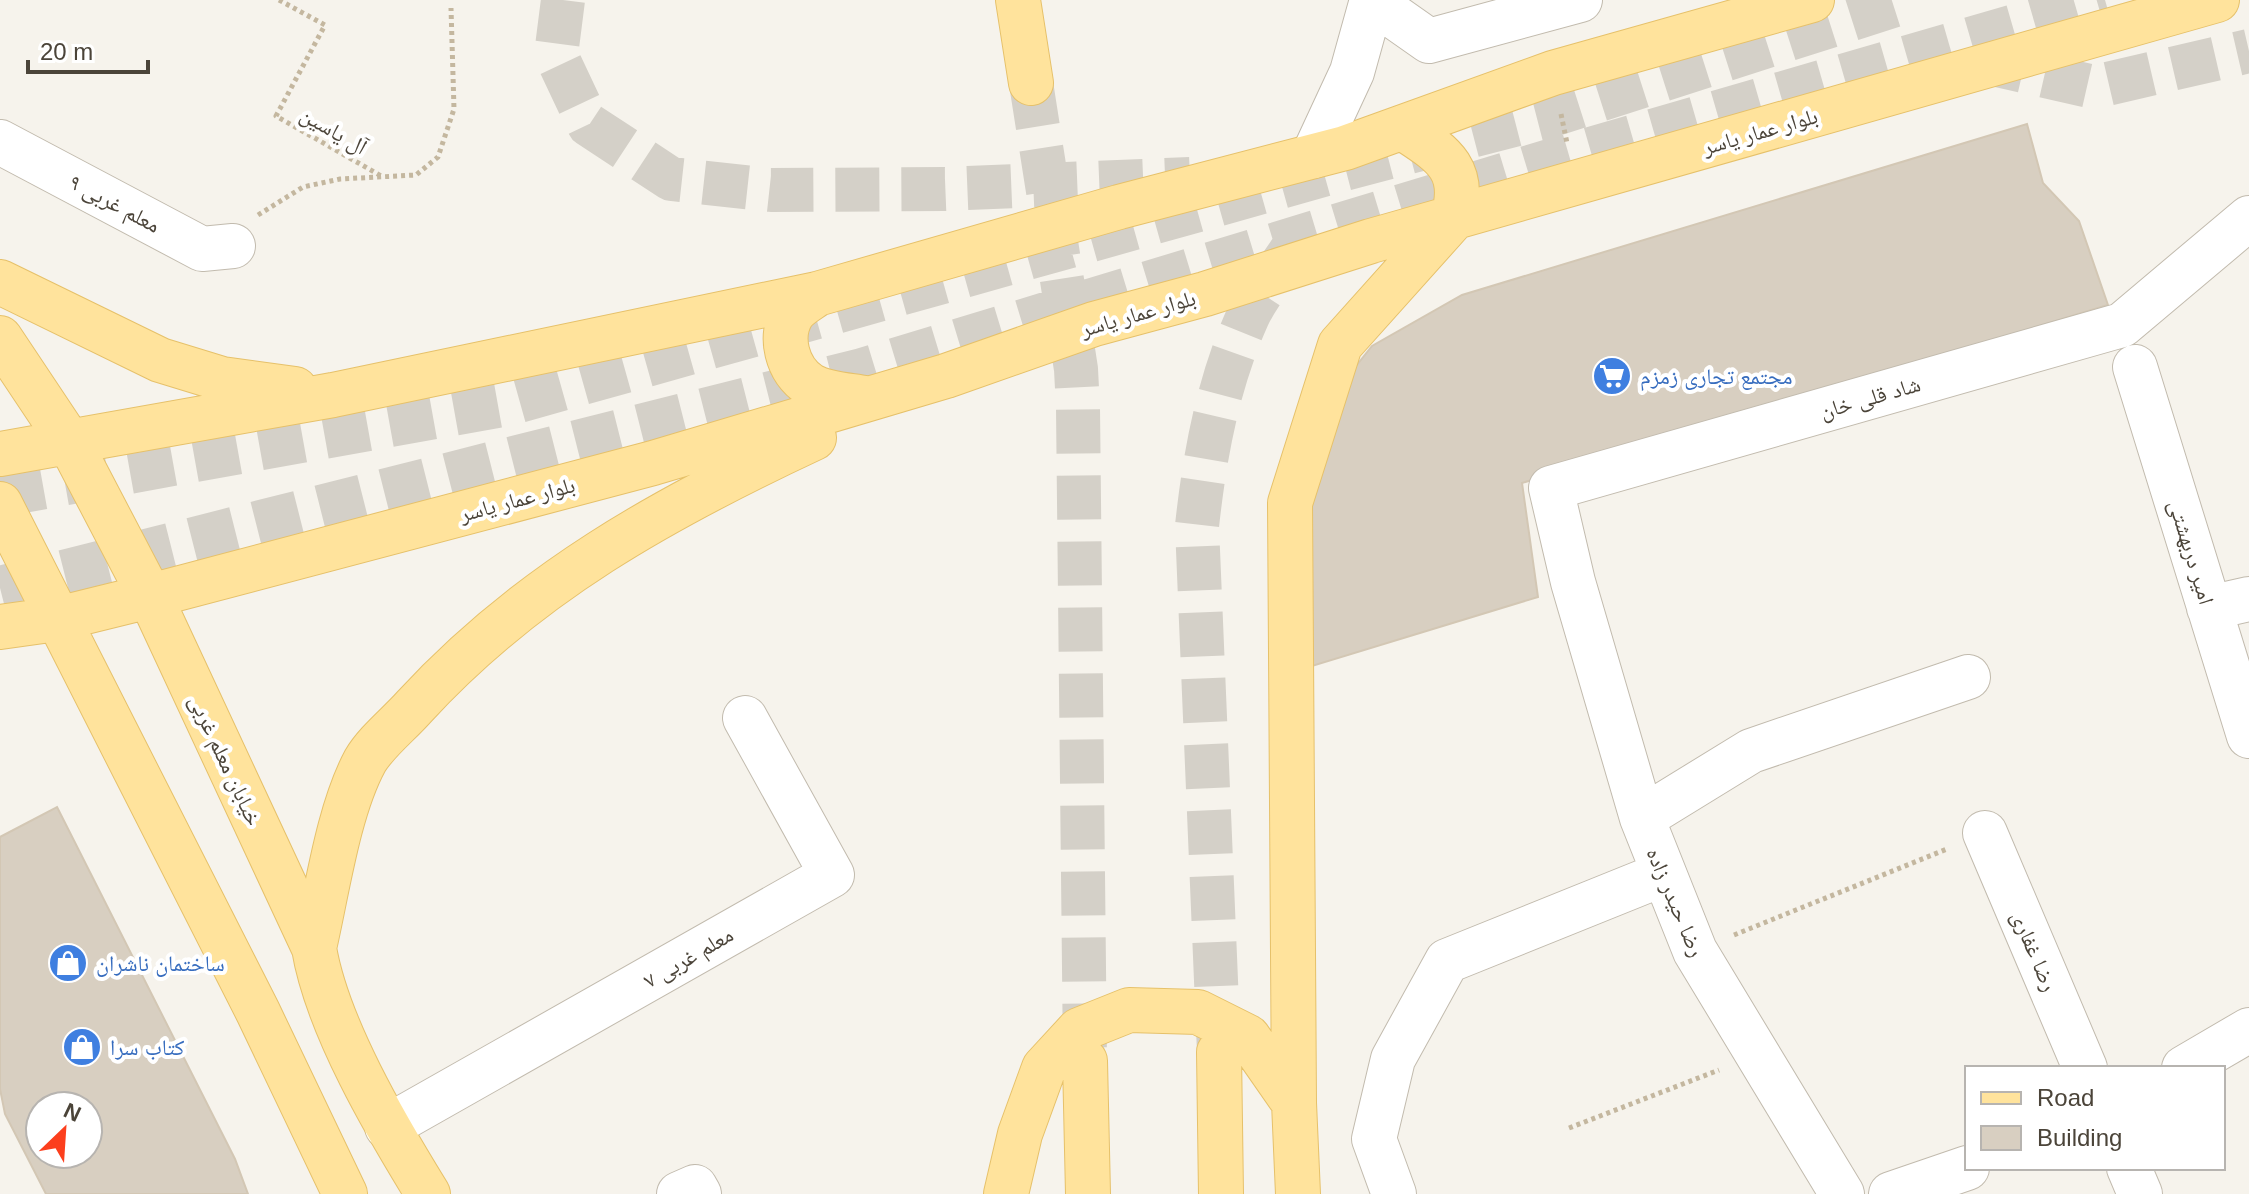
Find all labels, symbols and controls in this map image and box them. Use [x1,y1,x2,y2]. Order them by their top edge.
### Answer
scale bar [28,24,148,74]
text: 20 m [40,38,93,65]
street label: آل یاسین [295,101,372,161]
street label: بلوار عمار یاسر [1699,103,1821,160]
street label: معلم غربی ۹ [64,169,165,240]
street label: بلوار عمار یاسر [1077,285,1199,342]
supermarket icon: مجتمع تجاری زمزم [1591,355,1633,397]
place label: مجتمع تجاری زمزم [1640,364,1792,391]
street label: شاد قلی خان [1817,371,1924,425]
street label: بلوار عمار یاسر [456,472,578,527]
street label: امیر دربهشتی [2163,497,2219,608]
street label: خیابان معلم غربی [182,691,267,830]
street label: رضا حیدر زاده [1641,844,1710,961]
street label: رضا غفاری [2006,907,2063,995]
street label: معلم غربی ۷ [639,922,739,995]
shop icon: ساختمان ناشران [47,942,89,984]
place label: ساختمان ناشران [96,951,225,977]
shop icon: کتاب سرا [61,1026,103,1068]
place label: کتاب سرا [110,1035,184,1060]
legend [1965,1066,2225,1170]
text: Road [2037,1084,2094,1111]
north arrow [24,1090,104,1170]
text: N [60,1098,85,1127]
text: Building [2037,1124,2122,1151]

